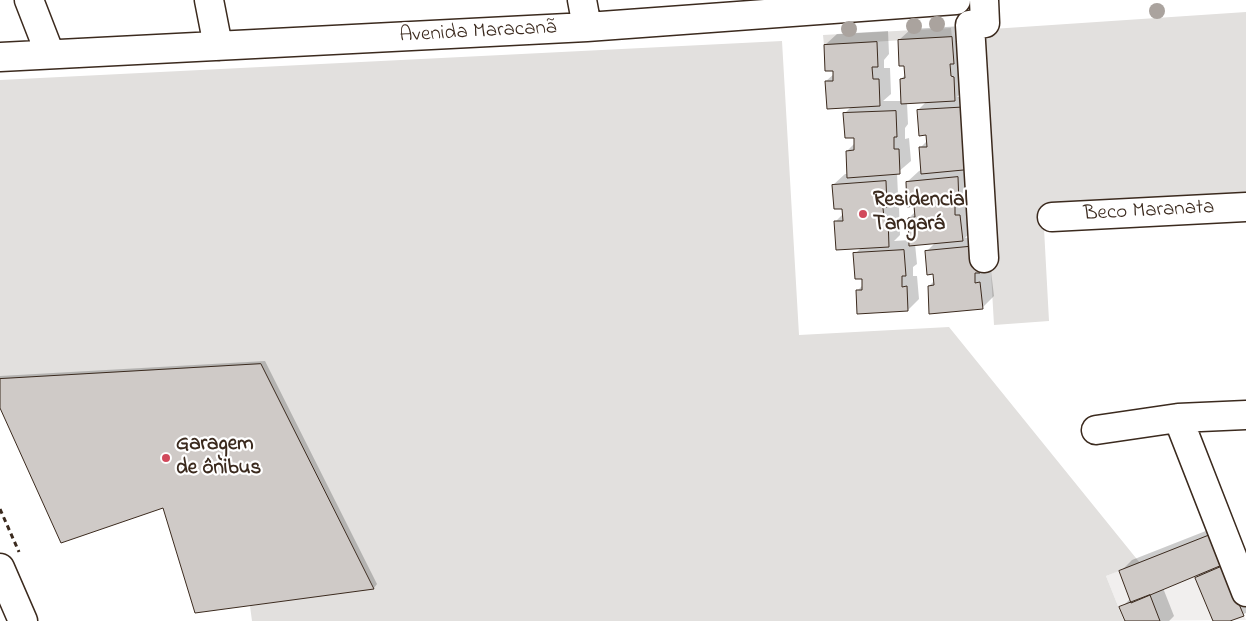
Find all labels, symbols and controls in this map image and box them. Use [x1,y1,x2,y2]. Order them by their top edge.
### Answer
street label: Avenida Maracanã [399,16,557,50]
place label: Residencial Tangará [873,189,968,239]
street label: Beco Maranata [1083,196,1215,228]
marker: Residencial Tangará [857,208,869,220]
place label: Garagem de ônibus [176,433,261,483]
marker: Garagem de ônibus [160,452,172,464]

